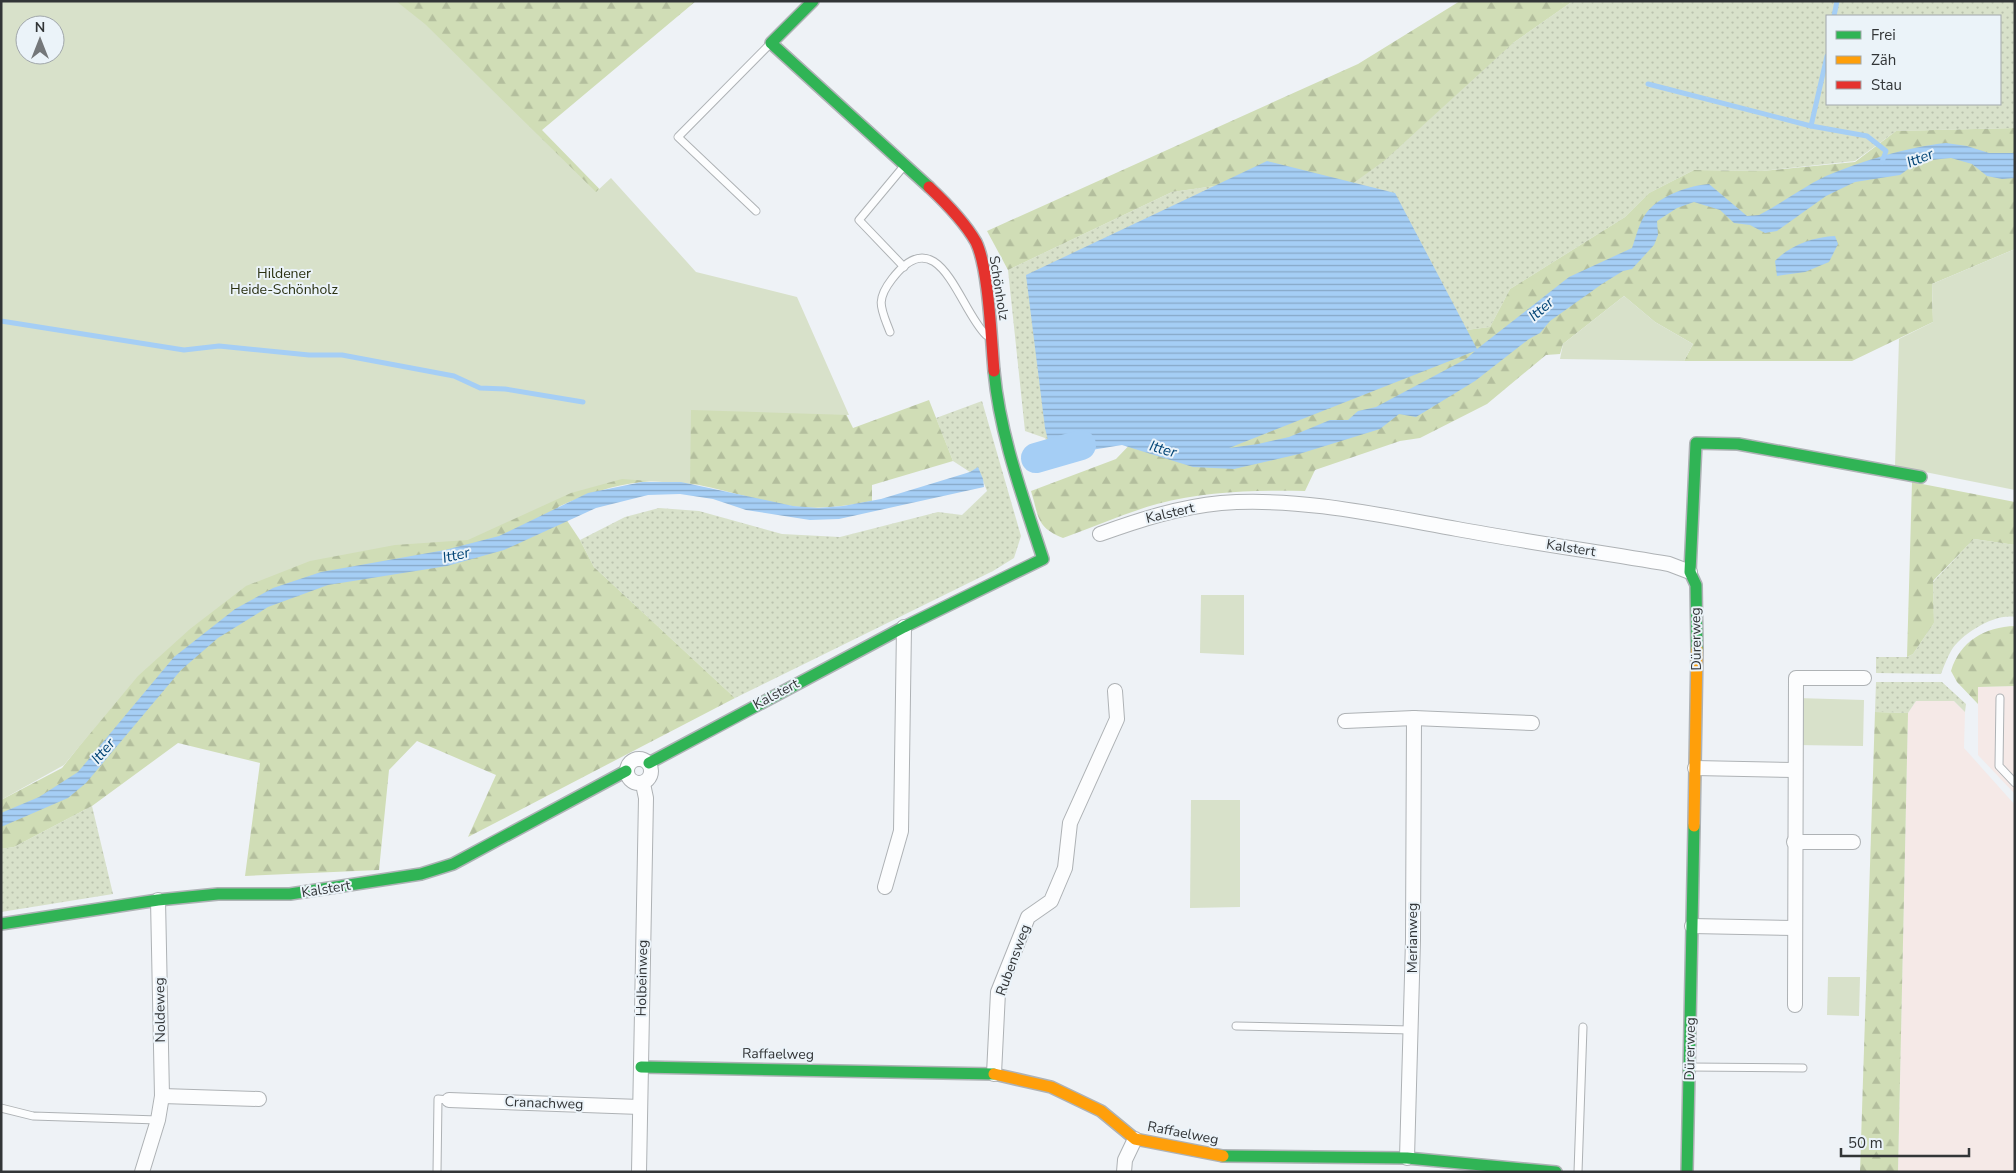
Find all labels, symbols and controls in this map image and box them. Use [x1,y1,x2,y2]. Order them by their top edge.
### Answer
north arrow [15,15,65,65]
legend [1826,15,2001,105]
text: N [35,18,45,37]
text: Frei [1871,25,1896,45]
text: Zäh [1871,50,1896,70]
text: Stau [1871,75,1902,95]
water label: Itter [1904,143,1937,172]
street label: Schönholz [985,254,1014,322]
park label: Hildener Heide-Schönholz [230,264,338,299]
water label: Itter [1524,292,1558,326]
water label: Itter [1147,436,1180,463]
street label: Kalstert [1144,498,1196,528]
street label: Kalstert [1545,535,1597,561]
water label: Itter [440,542,472,568]
street label: Dürerweg [1686,607,1706,671]
street label: Kalstert [750,674,802,714]
water label: Itter [87,734,120,768]
street label: Kalstert [300,876,352,902]
street label: Merianweg [1403,903,1422,973]
street label: Rubensweg [991,922,1035,998]
street label: Holbeinweg [632,940,652,1016]
street label: Noldeweg [150,977,170,1043]
street label: Dürerweg [1680,1017,1700,1081]
street label: Raffaelweg [742,1044,814,1064]
street label: Cranachweg [504,1092,584,1114]
street label: Raffaelweg [1146,1117,1220,1149]
scale bar [1841,1126,1968,1158]
text: 50 m [1848,1133,1883,1153]

